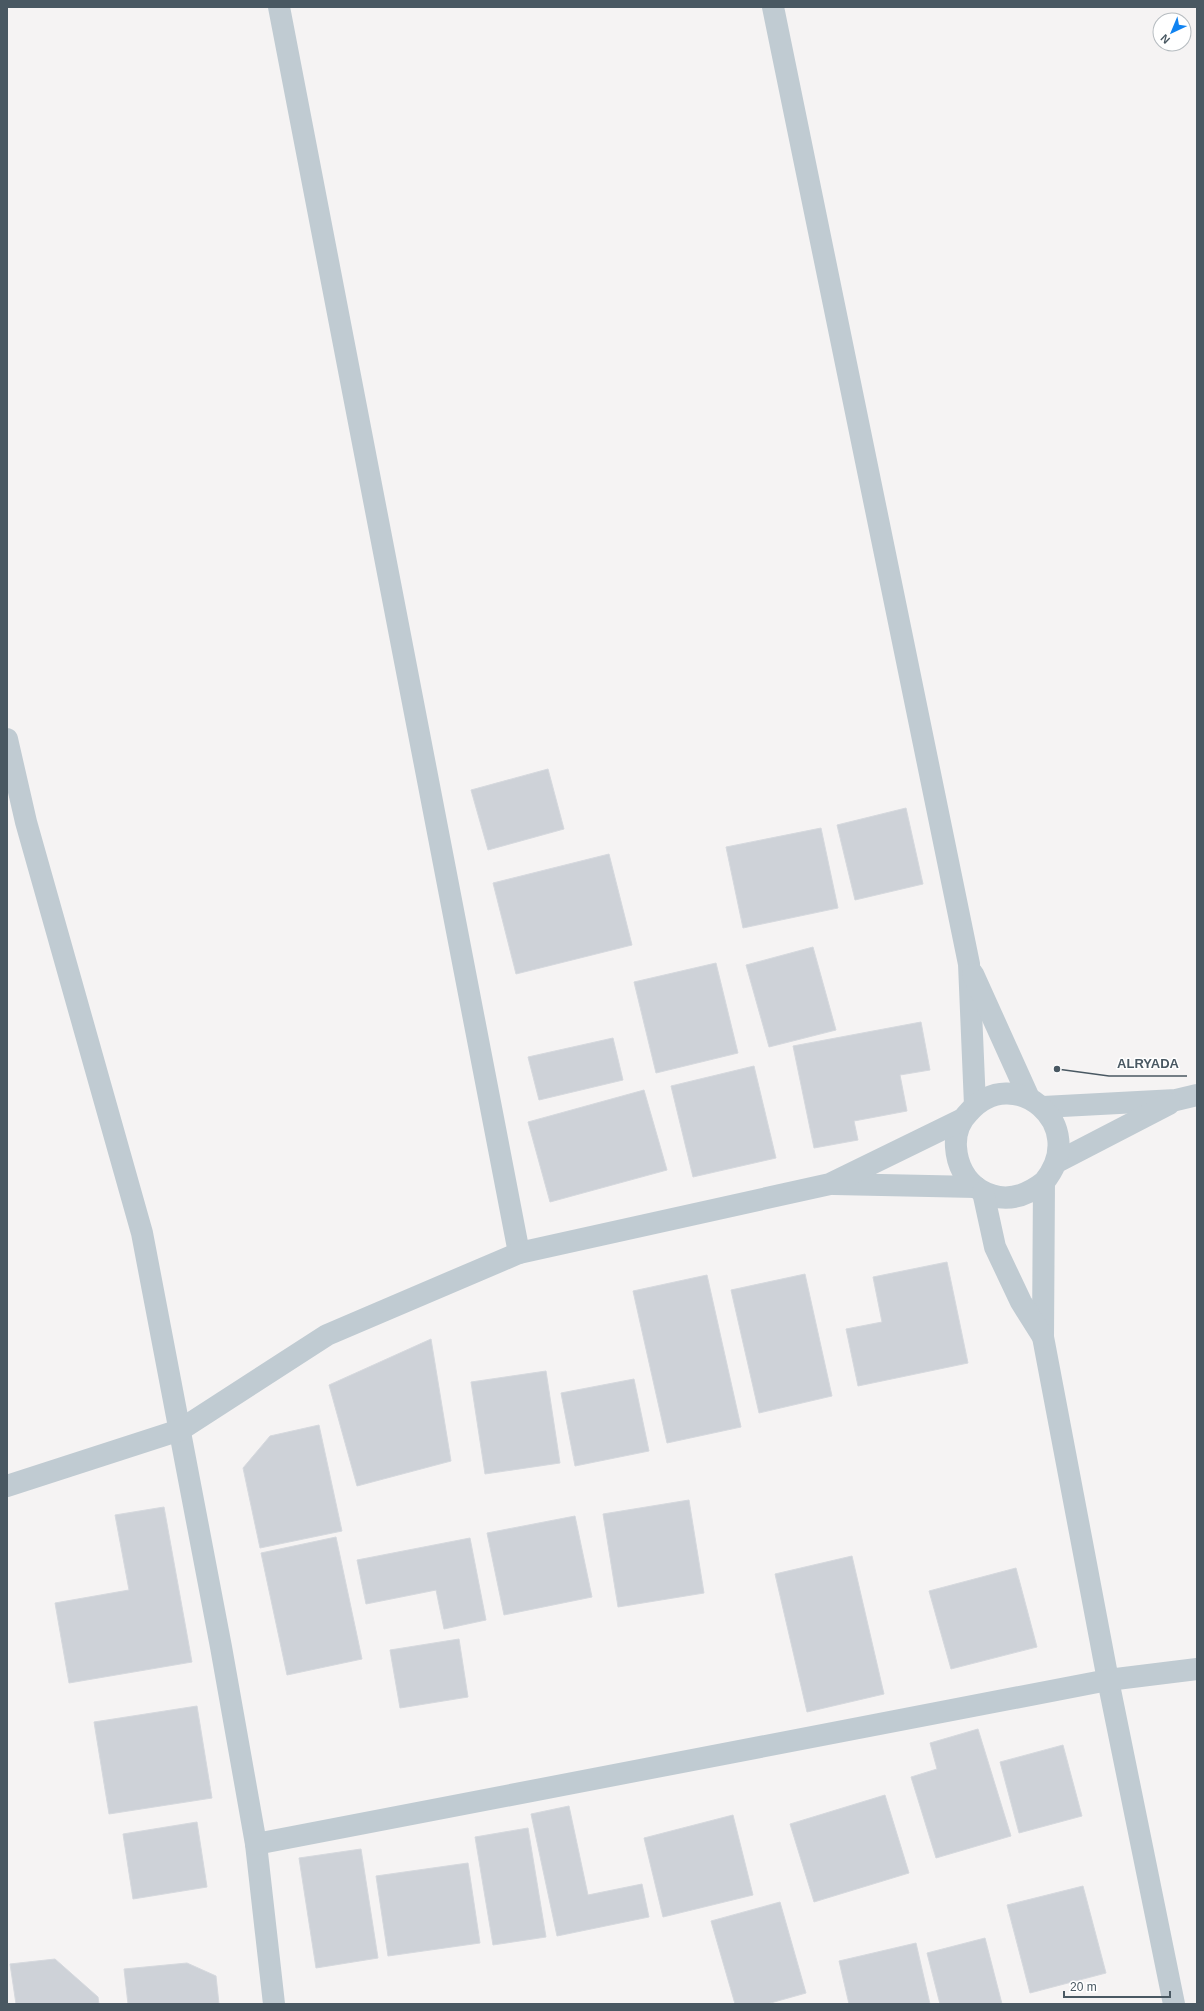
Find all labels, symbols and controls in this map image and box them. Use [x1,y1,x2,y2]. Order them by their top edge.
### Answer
north arrow [1152,12,1192,52]
text: N [1158,32,1172,46]
callout: ALRYADA [1109,1051,1187,1076]
text: ALRYADA [1117,1056,1180,1071]
scale bar [1064,1973,1170,1999]
text: 20 m [1070,1980,1097,1994]

